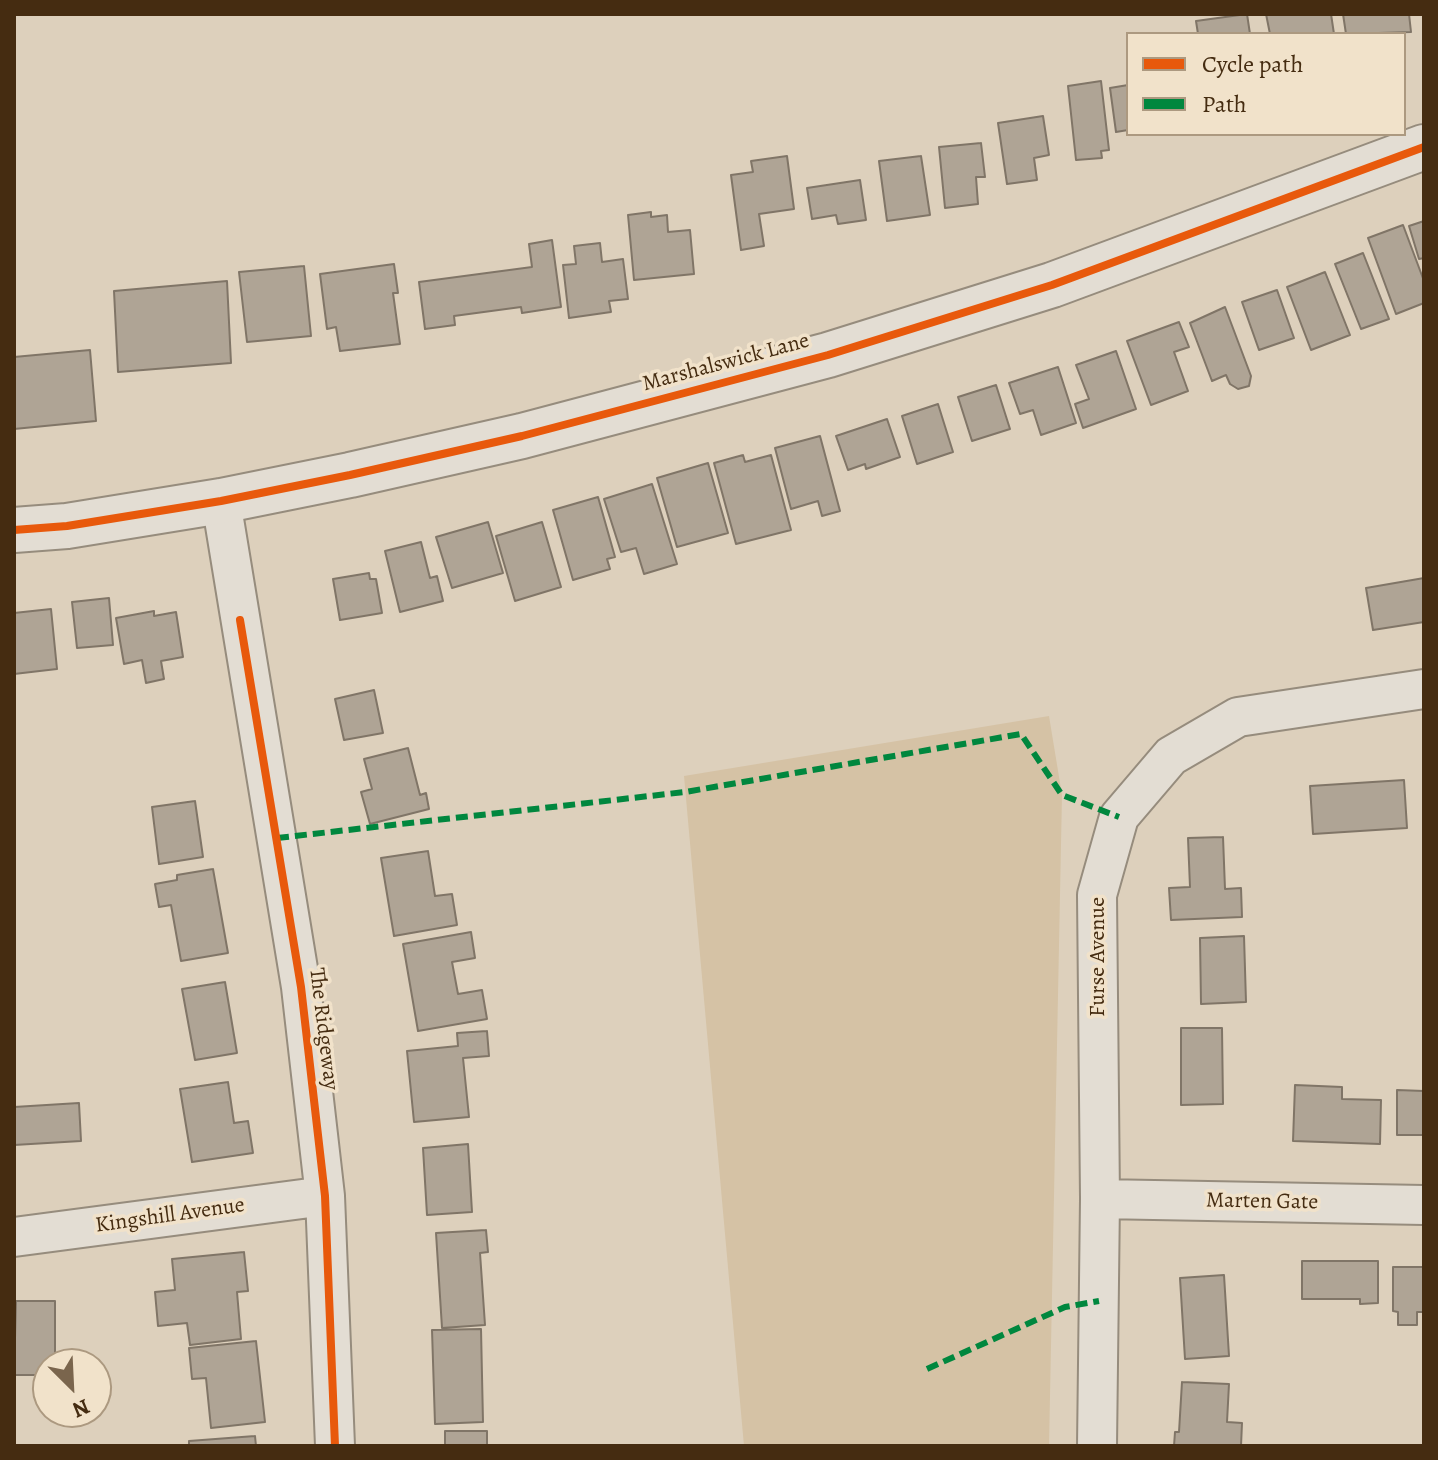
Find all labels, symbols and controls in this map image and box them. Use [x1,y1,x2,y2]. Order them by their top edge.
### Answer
legend [1126,32,1406,136]
text: Cycle path [1202,48,1303,80]
text: Path [1202,88,1247,120]
street label: Marshalswick Lane [640,328,812,398]
street label: Furse Avenue [1086,897,1112,1017]
street label: The Ridgeway [302,966,344,1092]
street label: Marten Gate [1206,1188,1318,1216]
street label: Kingshill Avenue [94,1192,246,1240]
north arrow [32,1348,112,1428]
text: N [68,1391,94,1425]

